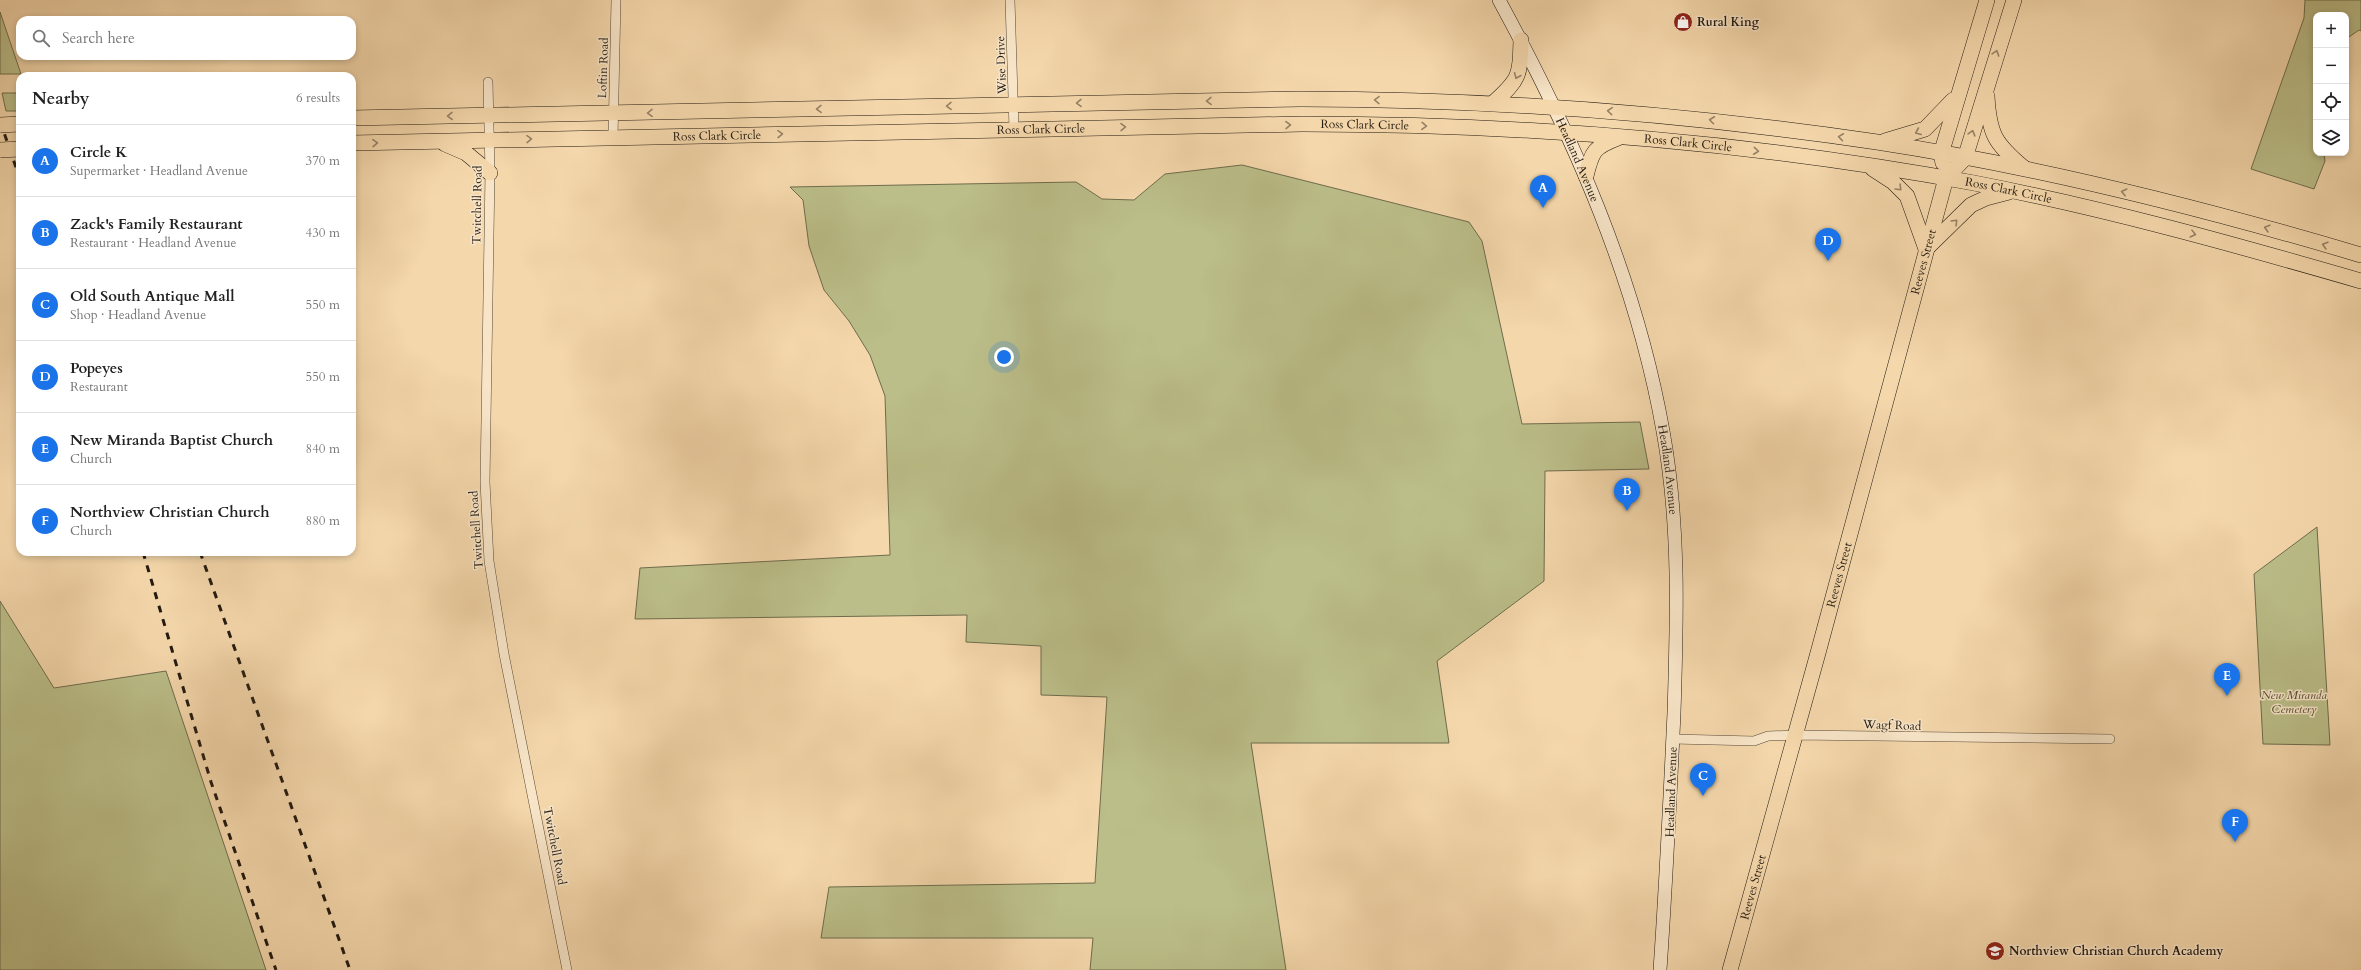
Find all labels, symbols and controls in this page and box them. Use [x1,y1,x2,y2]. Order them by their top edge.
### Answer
shop icon: Rural King [1672,11,1694,33]
map controls [2313,12,2349,156]
button: + [2313,12,2349,48]
place label: Rural King [1697,14,1760,30]
search box [16,16,356,60]
icon: search [30,27,52,49]
text: Search here [62,28,135,48]
street label: Wise Drive [992,36,1010,95]
street label: Loftin Road [594,37,612,99]
button: − [2313,48,2349,84]
one-way arrow [1991,50,2000,57]
one-way arrow [1514,72,1522,80]
button: locate [2313,84,2349,120]
text: Nearby [32,87,89,110]
text: 6 results [296,89,340,107]
one-way arrow [1374,96,1380,104]
one-way arrow [1206,97,1212,105]
one-way arrow [1076,99,1082,108]
one-way arrow [946,102,952,110]
one-way arrow [816,105,822,113]
one-way arrow [1607,106,1613,115]
one-way arrow [647,108,653,117]
one-way arrow [447,112,453,120]
street label: Headland Avenue [1552,115,1603,204]
street label: Ross Clark Circle [1321,116,1409,133]
one-way arrow [1709,116,1715,125]
street label: Ross Clark Circle [996,120,1085,138]
one-way arrow [1285,120,1291,129]
button: layers [2313,120,2349,156]
one-way arrow [1421,122,1427,130]
one-way arrow [1120,123,1126,131]
street label: Ross Clark Circle [673,127,761,145]
one-way arrow [1915,127,1922,135]
one-way arrow [777,130,783,138]
one-way arrow [1967,130,1976,137]
street label: Ross Clark Circle [1643,131,1733,155]
one-way arrow [1838,133,1844,142]
one-way arrow [526,135,532,144]
one-way arrow [372,139,378,147]
text: Circle K [70,142,127,162]
one-way arrow [1753,146,1759,155]
text: A [40,152,50,170]
text: 370 m [306,152,340,170]
text: Supermarket · Headland Avenue [70,162,248,180]
street label: Twitchell Road [468,165,486,245]
street label: Ross Clark Circle [1964,174,2054,207]
pin: A [1530,175,1556,208]
one-way arrow [1894,183,1902,191]
one-way arrow [2121,188,2127,196]
text: Zack's Family Restaurant [70,214,243,234]
one-way arrow [1950,219,1958,227]
text: B [40,224,50,242]
text: 430 m [306,224,340,242]
one-way arrow [2263,224,2270,233]
street label: Reeves Street [1907,227,1940,296]
pin: D [1815,228,1841,261]
one-way arrow [2190,229,2197,238]
text: Restaurant · Headland Avenue [70,234,236,252]
one-way arrow [2322,241,2329,250]
text: Old South Antique Mall [70,286,235,306]
text: C [40,296,50,314]
text: 550 m [306,296,340,314]
text: Shop · Headland Avenue [70,306,206,324]
your location [994,347,1014,367]
text: Popeyes [70,358,123,378]
text: D [39,368,51,386]
text: 550 m [306,368,340,386]
text: Restaurant [70,378,128,396]
street label: Headland Avenue [1654,423,1681,515]
text: New Miranda Baptist Church [70,430,273,450]
text: E [41,440,49,458]
text: 840 m [306,440,340,458]
text: Church [70,450,112,468]
pin: B [1614,478,1640,511]
street label: Twitchell Road [465,490,487,570]
text: Northview Christian Church [70,502,270,522]
text: F [41,512,49,530]
text: 880 m [306,512,340,530]
text: Church [70,522,112,540]
street label: Reeves Street [1823,540,1856,609]
pin: E [2214,663,2240,696]
park label: New Miranda Cemetery [2261,687,2328,717]
street label: Wagf Road [1862,716,1922,734]
street label: Headland Avenue [1661,746,1681,838]
pin: C [1690,763,1716,796]
street label: Twitchell Road [540,806,570,887]
pin: F [2222,809,2248,842]
street label: Reeves Street [1736,853,1770,922]
school or university icon: Northview Christian Church Academy [1984,940,2006,962]
place label: Northview Christian Church Academy [2009,943,2224,959]

